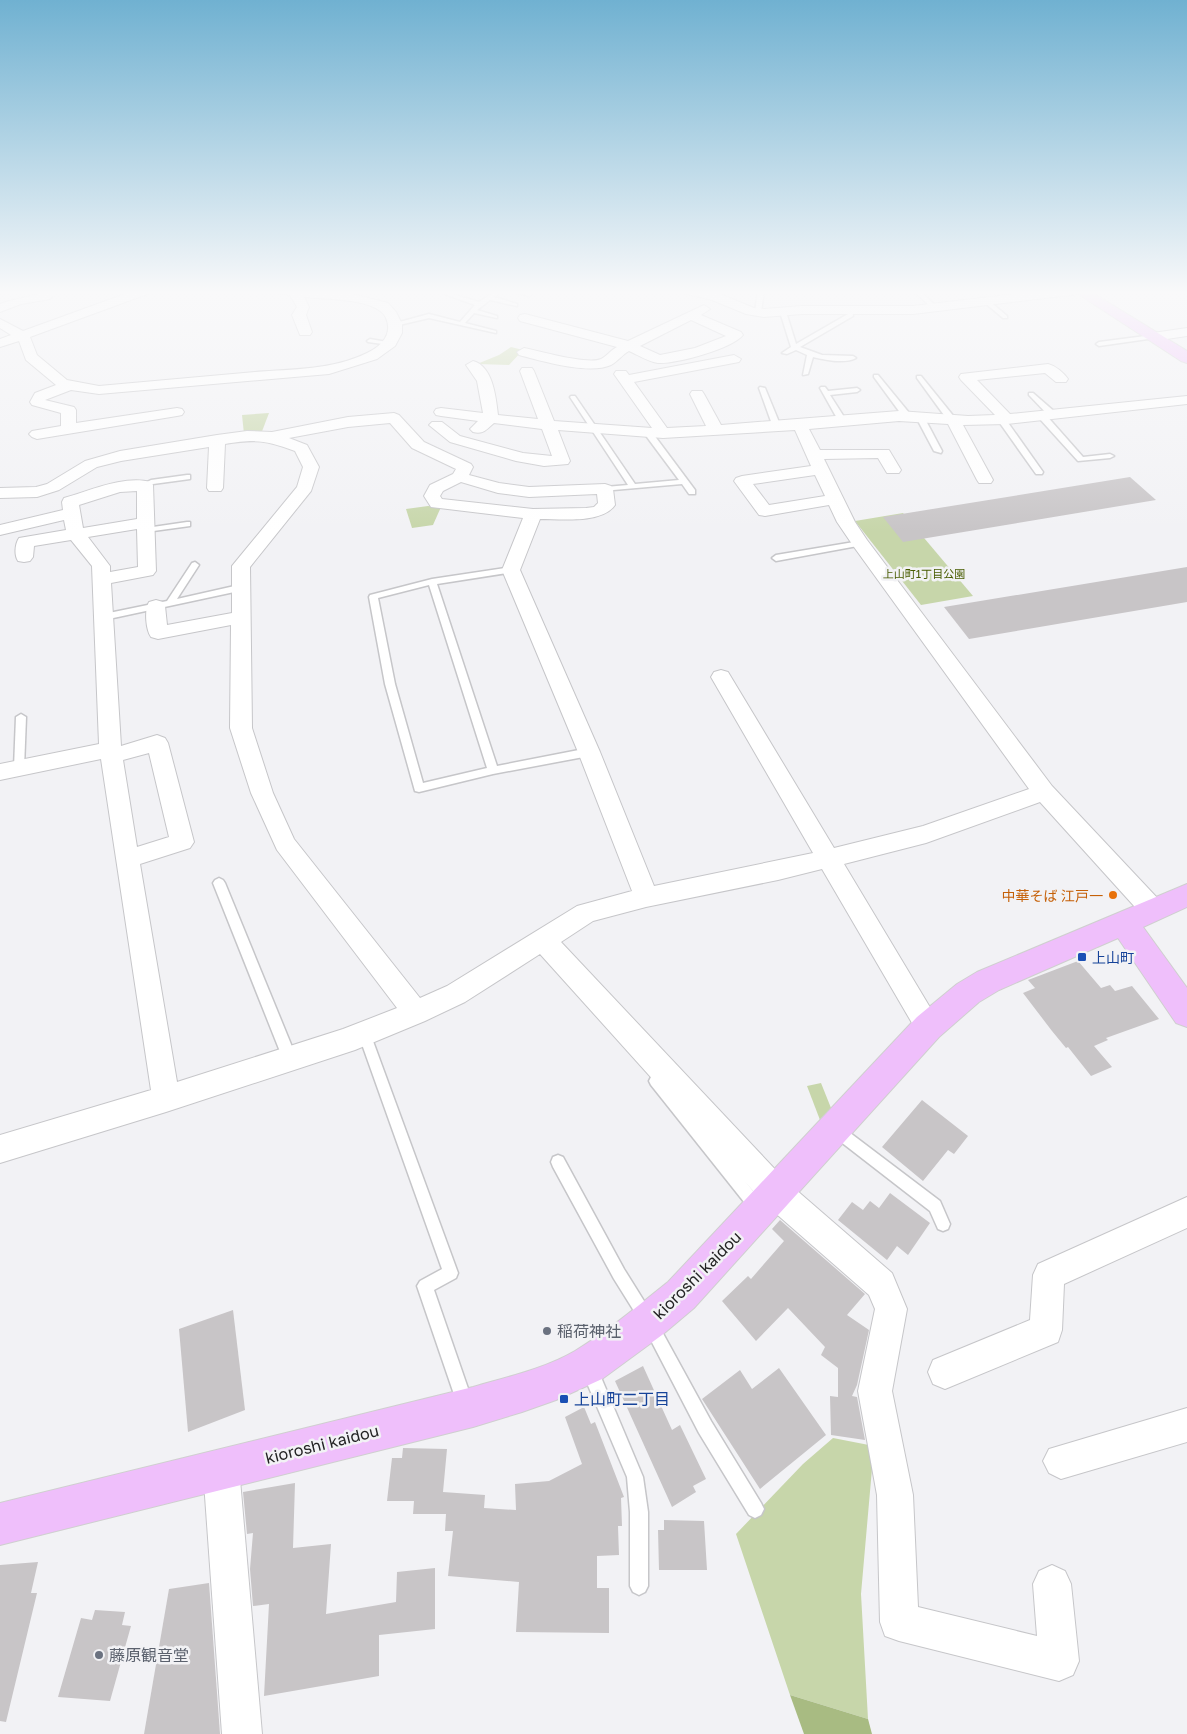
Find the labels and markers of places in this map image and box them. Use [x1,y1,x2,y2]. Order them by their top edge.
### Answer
place label: 中華そば 江戸一 [1002,887,1103,904]
marker: 中華そば 江戸一 [1107,889,1119,901]
place label: 上山町 [1092,949,1134,966]
marker: 上山町 [1076,951,1088,963]
place label: 稲荷神社 [557,1321,621,1341]
marker: 稲荷神社 [541,1325,553,1337]
place label: 上山町二丁目 [574,1389,670,1409]
marker: 上山町二丁目 [558,1393,570,1405]
place label: 藤原観音堂 [109,1645,189,1665]
marker: 藤原観音堂 [93,1649,105,1661]

